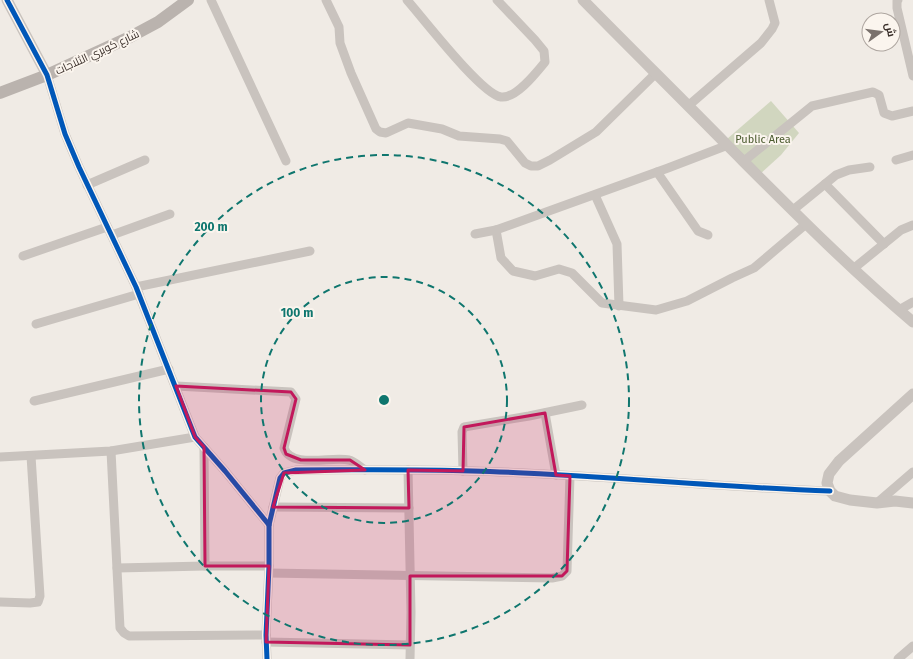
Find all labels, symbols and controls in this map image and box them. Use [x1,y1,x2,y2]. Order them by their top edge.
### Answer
north arrow [861,12,901,52]
text: ش [882,21,898,38]
street label: شارع كوبري الثلاجات [53,27,142,79]
park label: Public Area [735,133,791,146]
text: 200 m [194,220,228,234]
text: 100 m [281,306,313,320]
centre of rings [377,393,391,407]

